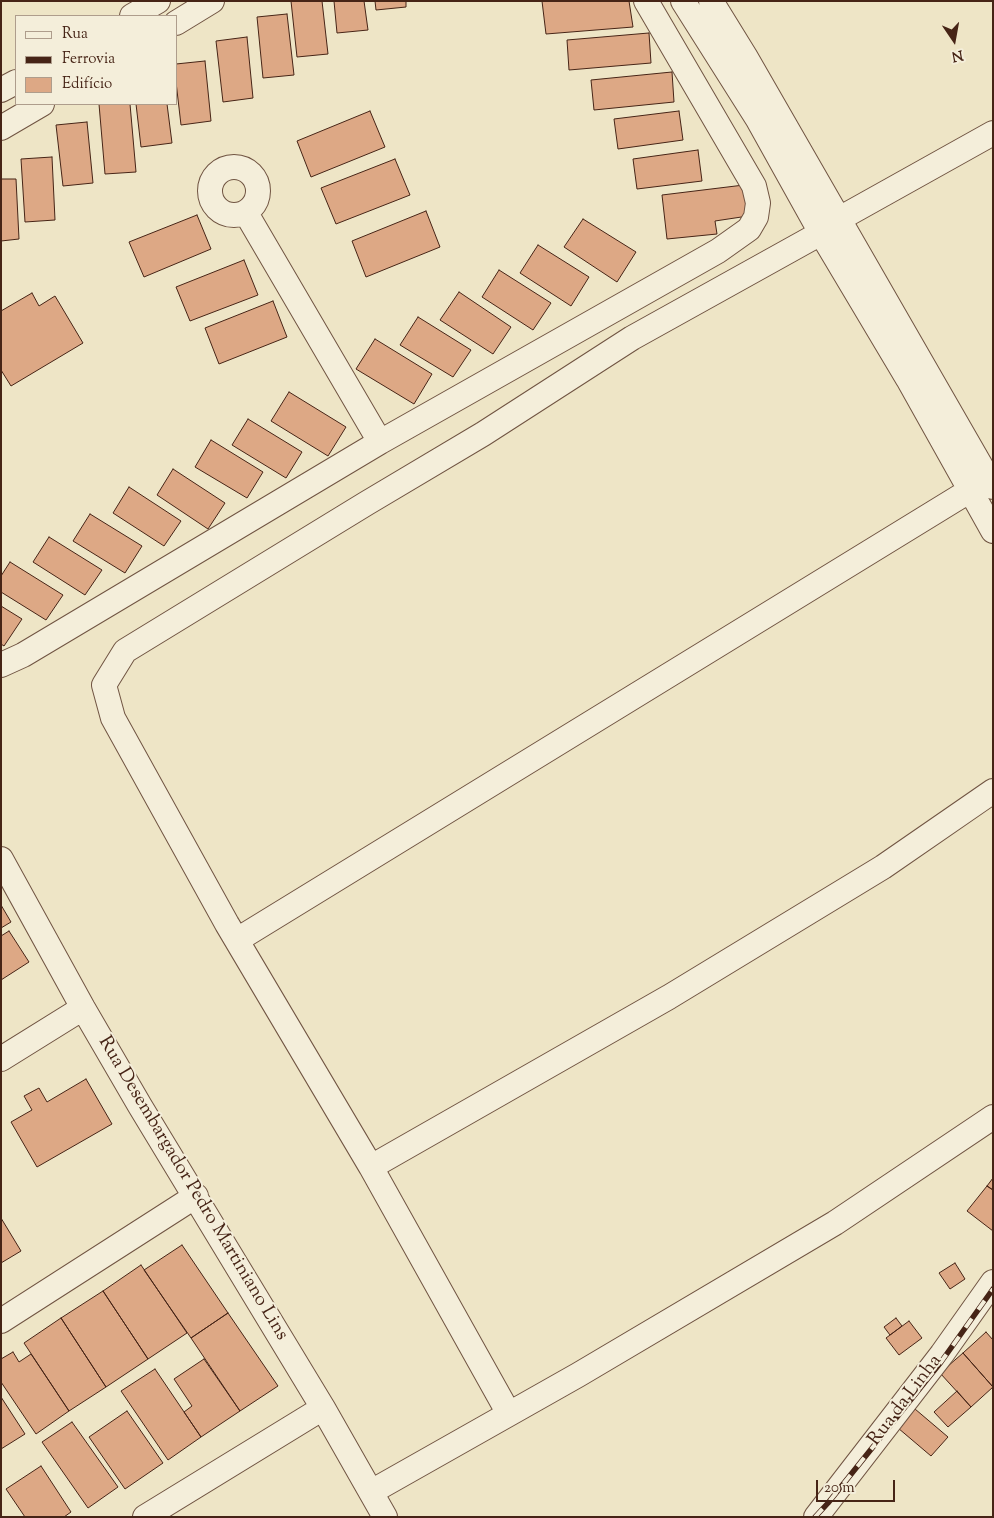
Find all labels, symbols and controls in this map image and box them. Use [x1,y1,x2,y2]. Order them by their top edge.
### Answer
legend [15,15,178,105]
north arrow [929,15,979,65]
text: Rua [62,24,88,45]
text: N [950,44,965,66]
text: Ferrovia [62,49,115,70]
text: Edifício [62,74,112,95]
street label: Rua Desembargador Pedro Martiniano Lins [92,1033,292,1345]
street label: Rua da Linha [864,1351,948,1451]
scale bar [819,1470,898,1502]
text: 20 m [824,1478,855,1499]

